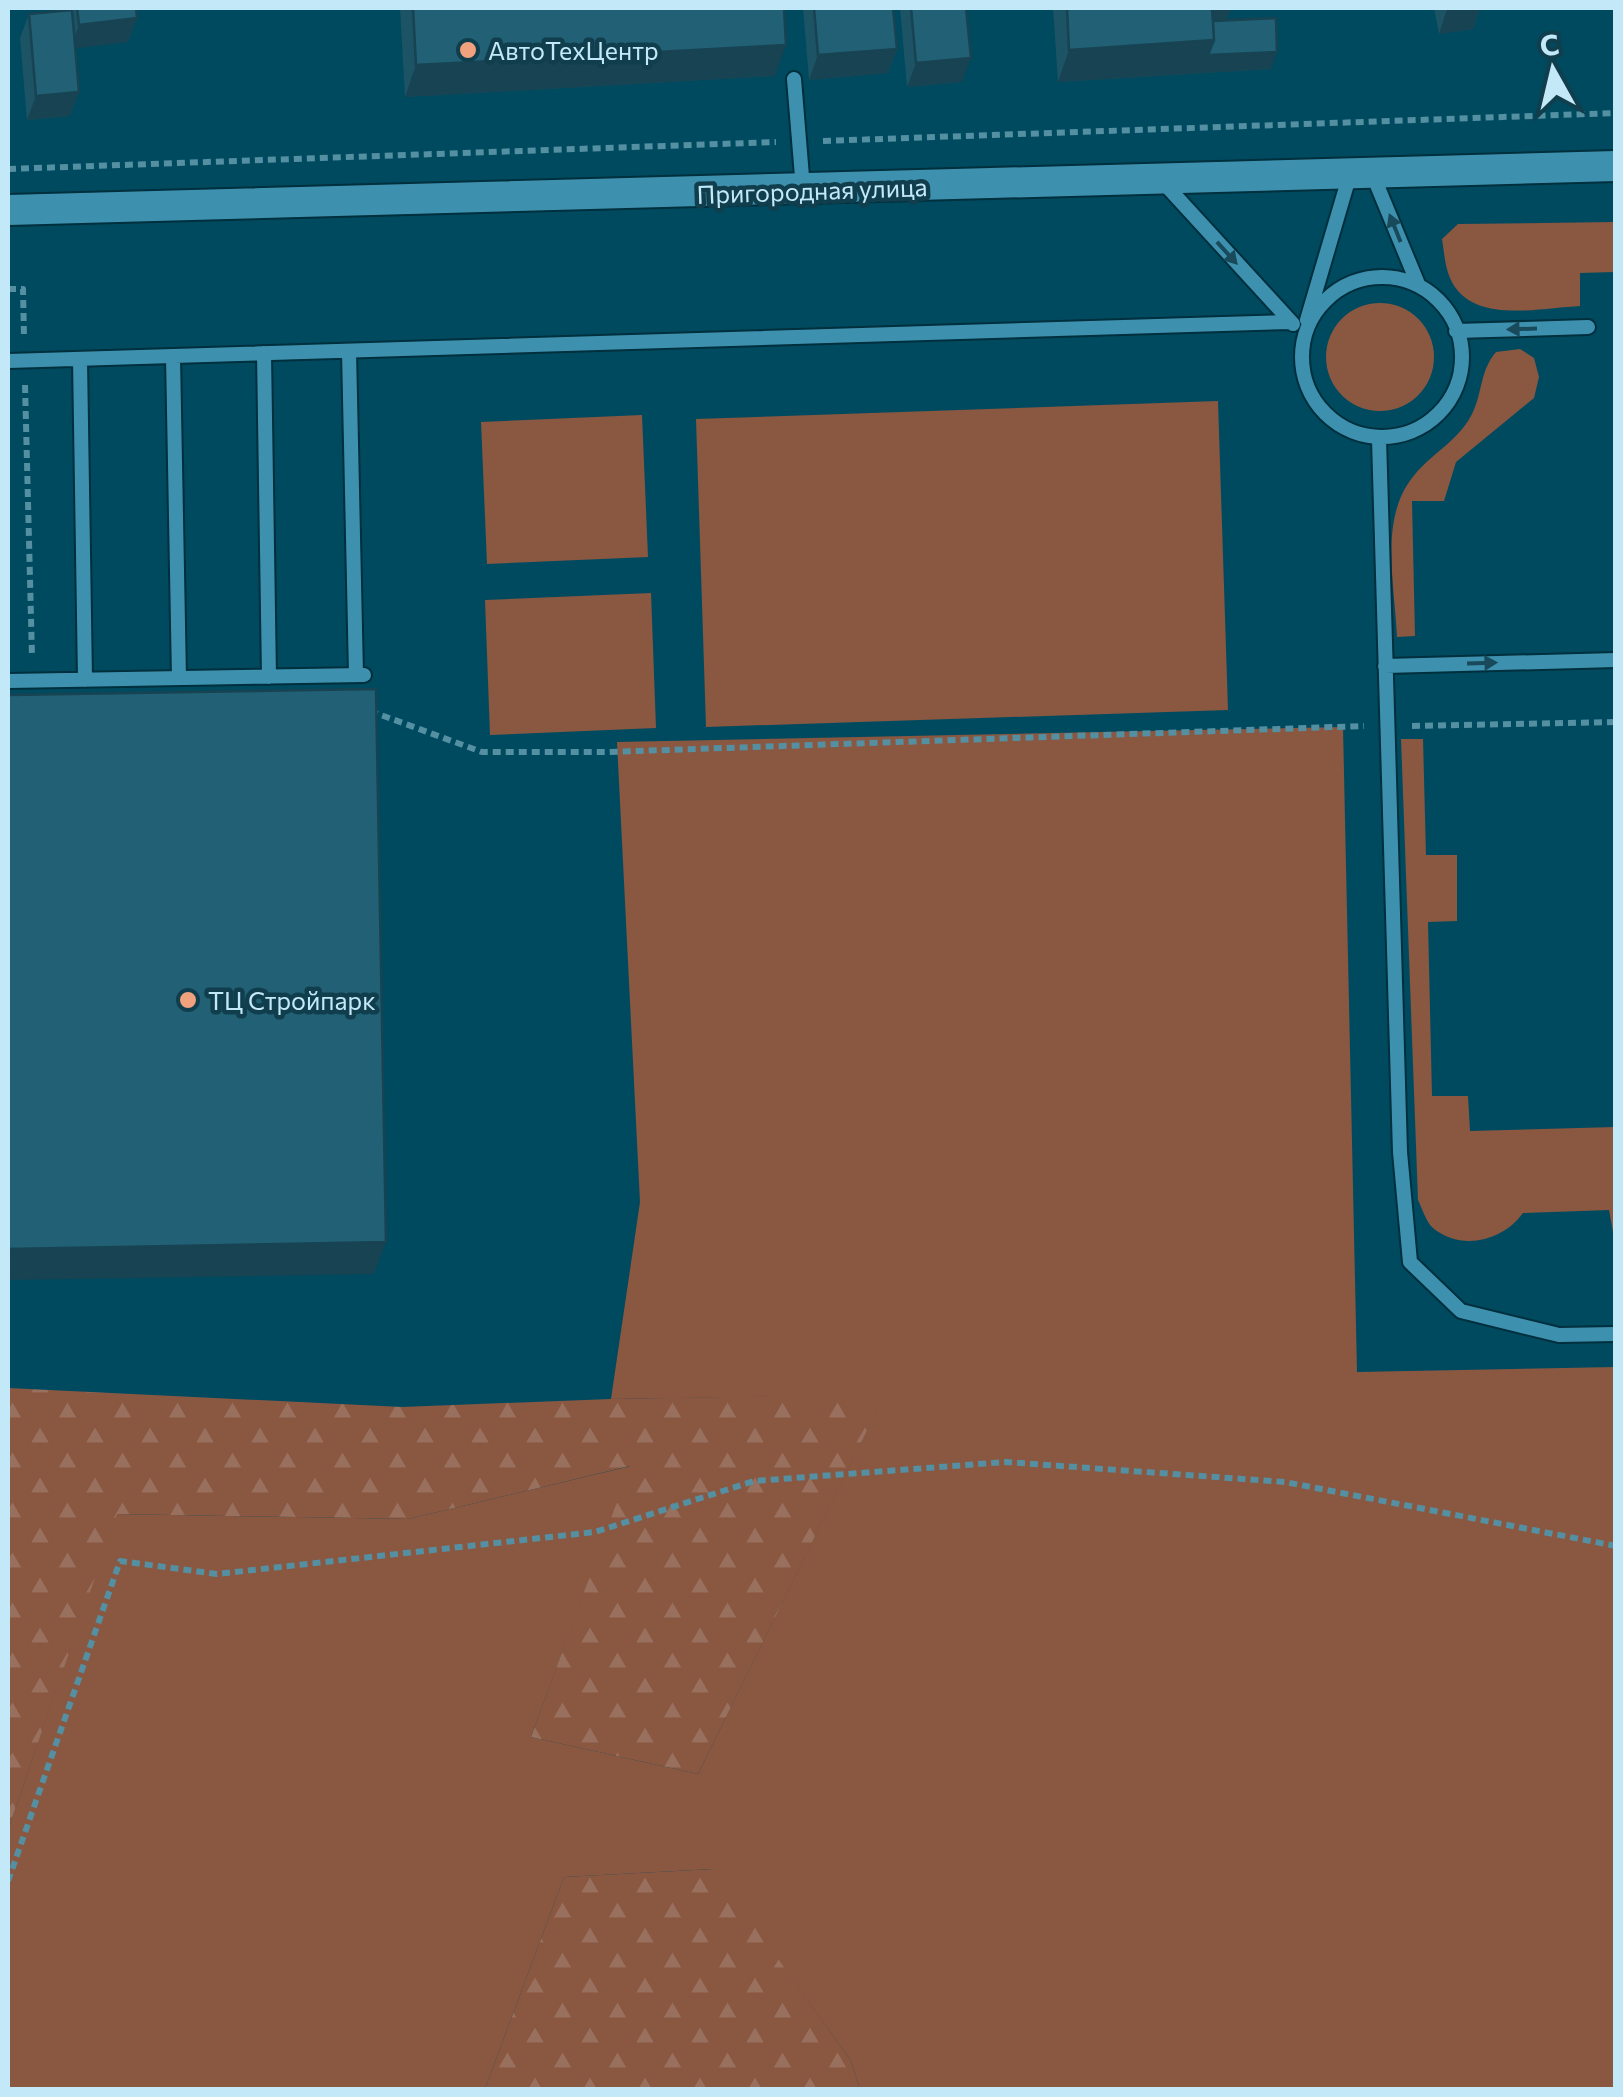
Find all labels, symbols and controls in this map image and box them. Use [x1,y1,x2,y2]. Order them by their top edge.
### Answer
north arrow [1503,20,1603,120]
text: С [1538,26,1561,62]
place label: АвтоТехЦентр [488,35,659,65]
marker: АвтоТехЦентр [457,39,479,61]
street label: Пригородная улица [696,171,928,209]
one-way arrow [1387,214,1403,243]
one-way arrow [1216,240,1239,264]
one-way arrow [1506,321,1538,337]
one-way arrow [1467,655,1499,671]
place label: ТЦ Стройпарк [208,985,376,1015]
marker: ТЦ Стройпарк [177,989,199,1011]

